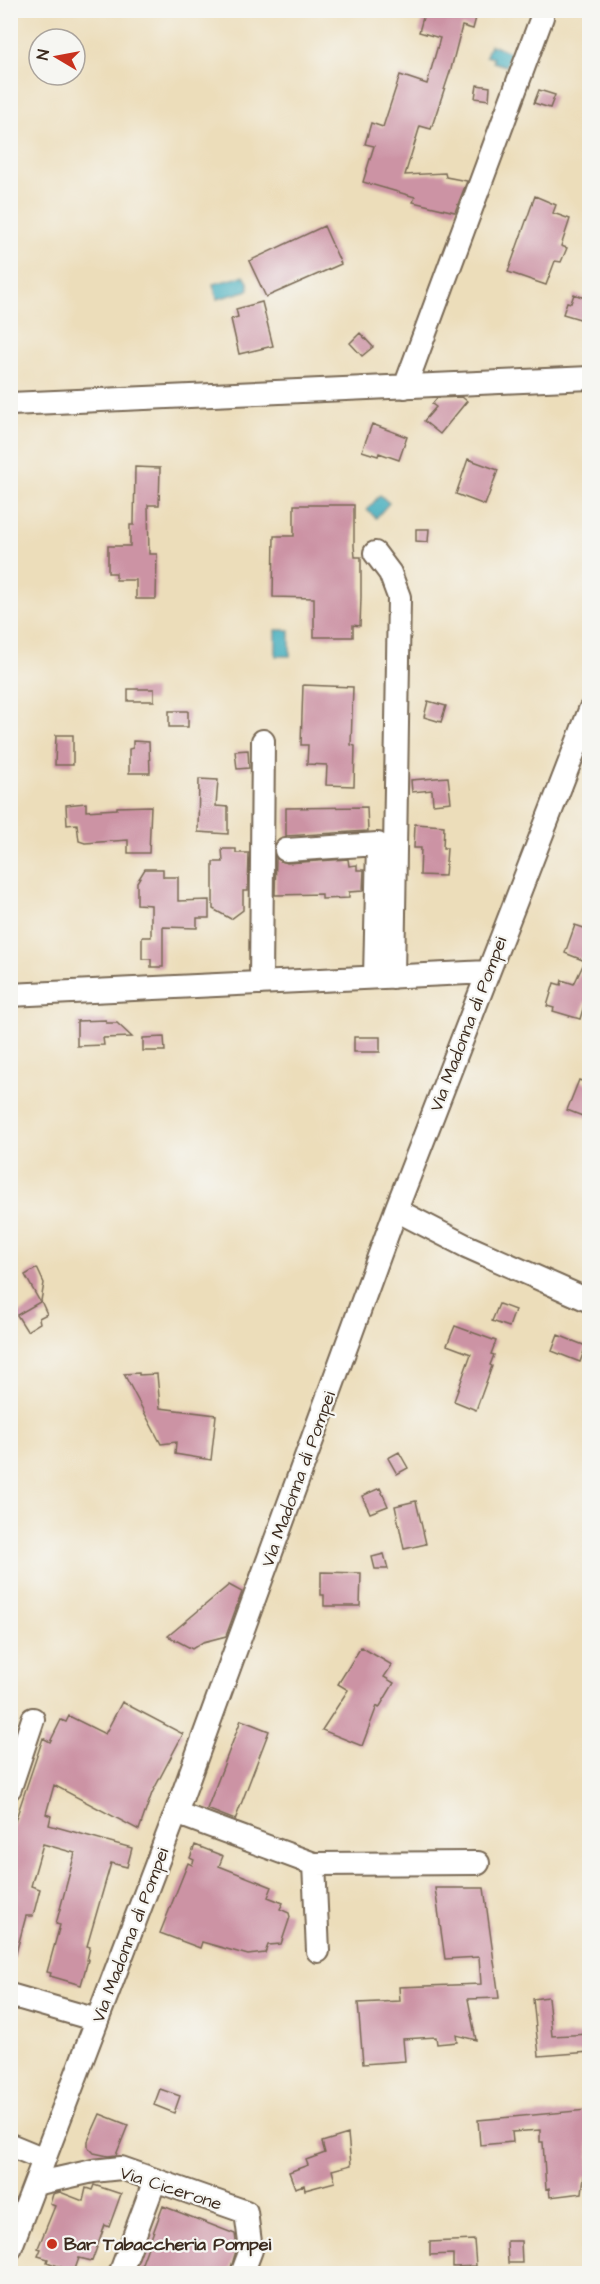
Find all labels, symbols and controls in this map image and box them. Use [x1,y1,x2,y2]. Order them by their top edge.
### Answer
north arrow [27,27,87,87]
text: N [32,48,55,61]
street label: Via Madonna di Pompei [424,933,513,1115]
street label: Via Madonna di Pompei [255,1388,342,1571]
street label: Via Madonna di Pompei [86,1844,175,2026]
street label: Via Cicerone [117,2160,225,2217]
place label: Bar Tabaccheria Pompei [64,2232,272,2257]
marker: Bar Tabaccheria Pompei [45,2237,59,2251]

